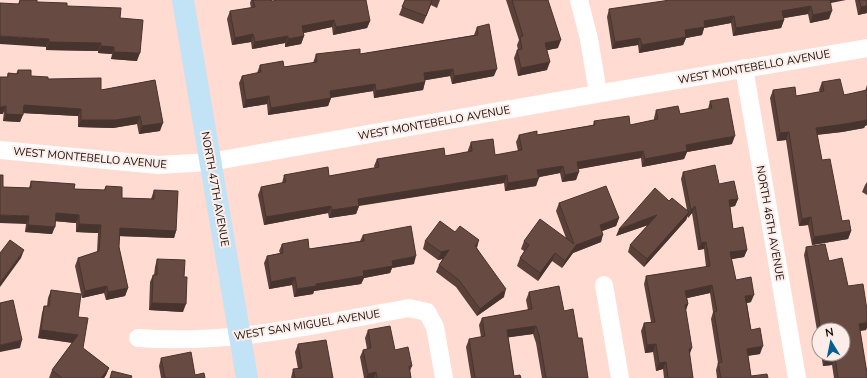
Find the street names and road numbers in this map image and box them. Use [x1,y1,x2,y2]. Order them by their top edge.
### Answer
street label: WEST MONTEBELLO AVENUE [677,46,831,88]
street label: WEST MONTEBELLO AVENUE [357,102,511,144]
street label: NORTH 47TH AVENUE [197,130,233,248]
street label: WEST MONTEBELLO AVENUE [13,144,167,172]
street label: NORTH 46TH AVENUE [752,164,788,282]
street label: WEST SAN MIGUEL AVENUE [233,306,381,344]

